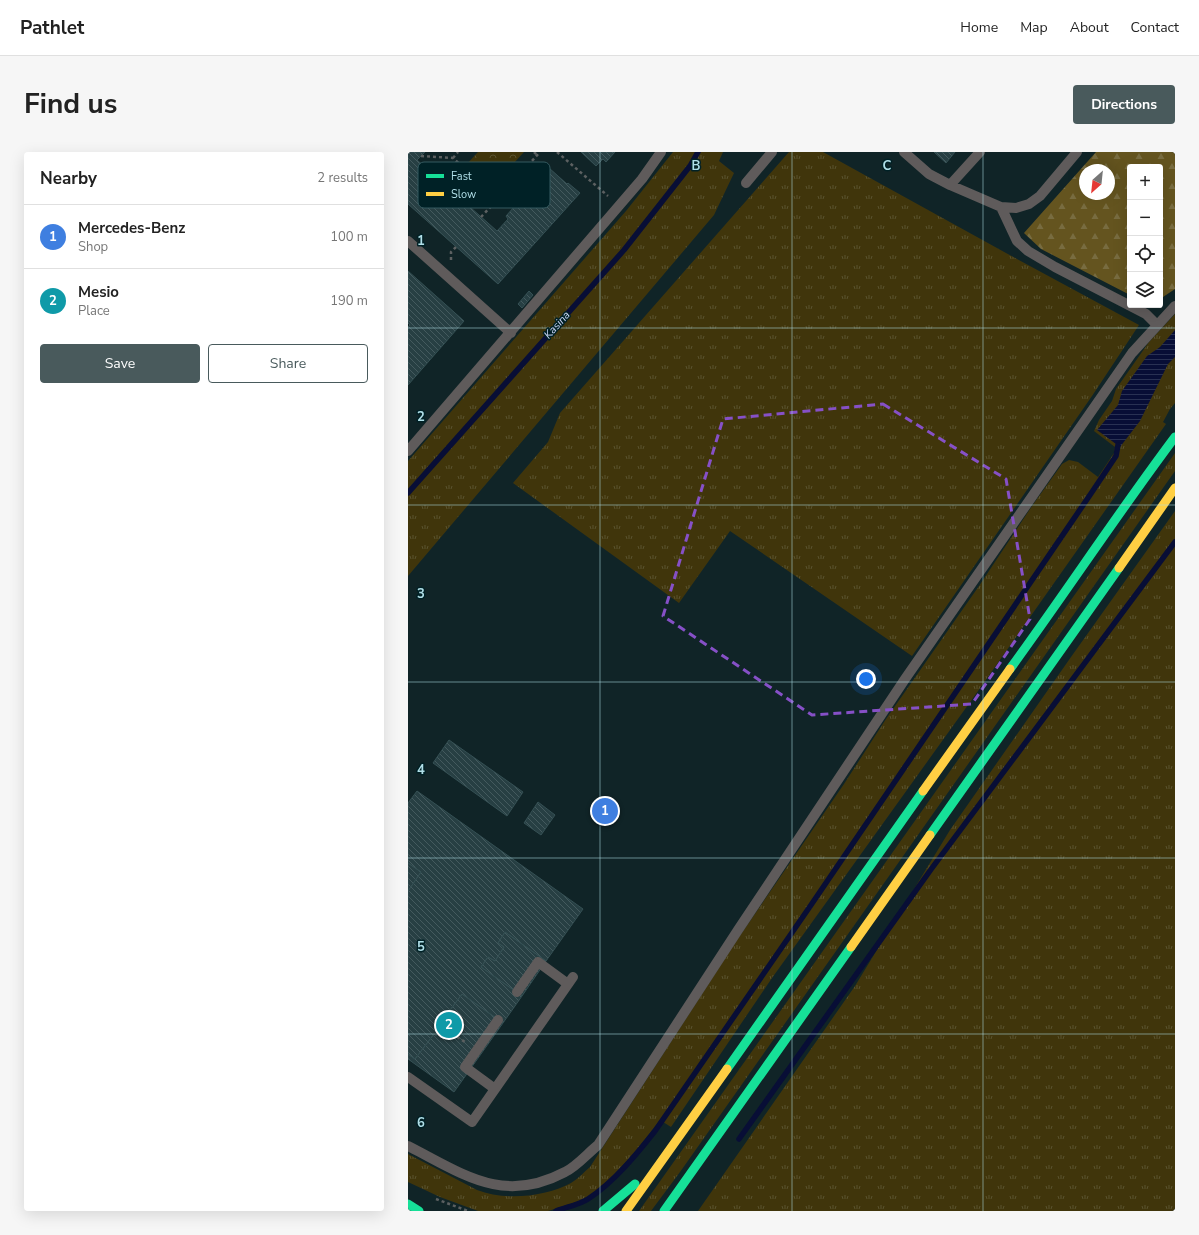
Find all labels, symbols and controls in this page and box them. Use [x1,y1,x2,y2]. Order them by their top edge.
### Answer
text: Pathlet [20,15,84,41]
text: Home [960,18,998,37]
text: Map [1020,18,1048,37]
text: About [1070,18,1109,37]
text: Contact [1131,18,1179,37]
text: Find us [24,85,118,123]
button: Directions [1073,85,1175,124]
text: B [692,157,701,175]
text: C [883,157,892,175]
legend [418,162,550,208]
north arrow [1079,164,1115,200]
map controls [1127,164,1163,308]
button: + [1127,164,1163,200]
text: Nearby [40,167,97,190]
text: 2 results [317,169,368,187]
text: Fast [451,169,472,184]
text: Slow [451,187,476,202]
button: − [1127,200,1163,236]
text: Mercedes-Benz [78,218,185,238]
text: 1 [49,228,57,246]
text: 100 m [330,228,368,246]
text: 1 [417,232,425,250]
button: locate [1127,236,1163,272]
text: Shop [78,238,108,256]
button: layers [1127,272,1163,308]
text: Mesio [78,282,119,302]
text: 2 [49,292,57,310]
text: 190 m [330,292,368,310]
text: Place [78,302,110,320]
water label: Kasina [541,308,574,342]
button: Save [40,344,200,383]
button: Share [208,344,368,383]
text: 2 [417,408,425,426]
text: 3 [417,585,425,603]
your location [856,669,876,689]
text: 4 [417,761,425,779]
pin: 1 [592,796,618,826]
text: 5 [417,938,425,956]
pin: 2 [436,1010,462,1040]
text: 6 [417,1114,425,1132]

